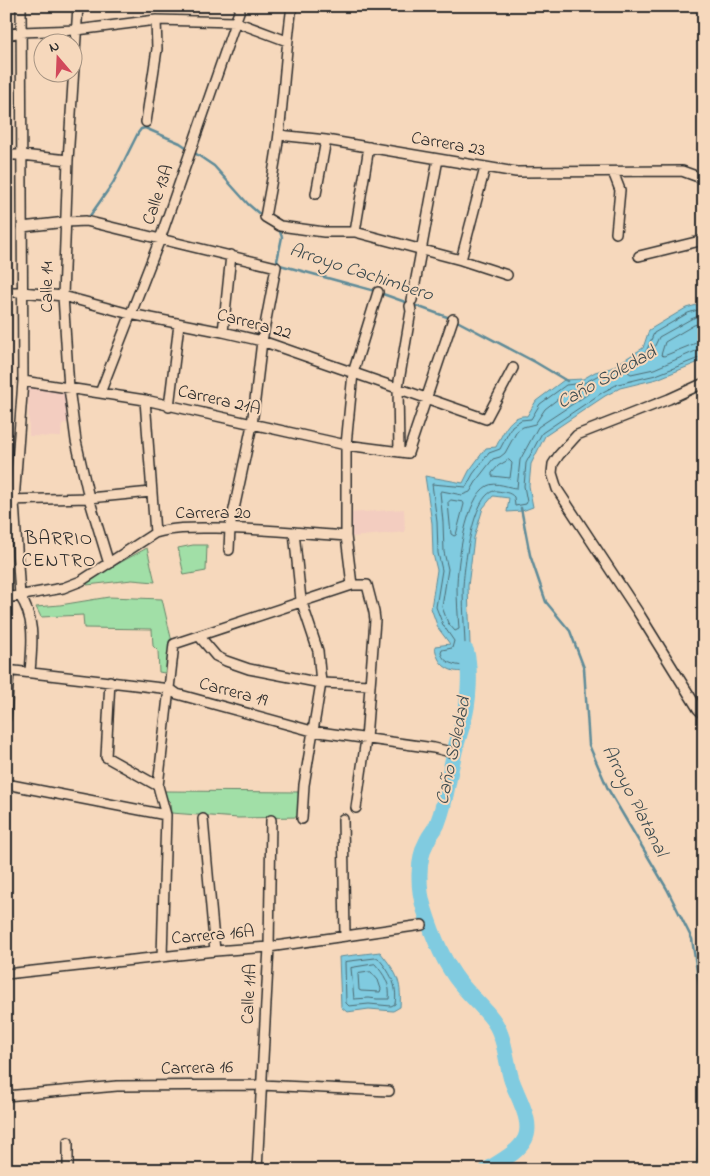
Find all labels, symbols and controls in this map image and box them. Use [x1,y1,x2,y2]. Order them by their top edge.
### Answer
north arrow [32,32,82,82]
text: N [46,36,62,59]
street label: Carrera 23 [409,126,487,164]
street label: Calle 13A [137,161,181,229]
water label: Arroyo Cachimbero [286,237,437,309]
street label: Calle 14 [35,261,61,313]
street label: Carrera 22 [214,303,294,347]
water label: Caño Soledad [553,339,663,416]
street label: Carrera 21A [175,379,263,423]
street label: Carrera 20 [175,501,251,527]
district label: BARRIO CENTRO [22,526,96,575]
street label: Carrera 19 [196,671,271,715]
water label: Caño Soledad [429,693,479,807]
water label: Arroyo Platanal [594,741,675,864]
street label: Carrera 16A [170,919,256,953]
street label: Calle 11A [235,963,265,1025]
street label: Carrera 16 [161,1055,233,1083]

